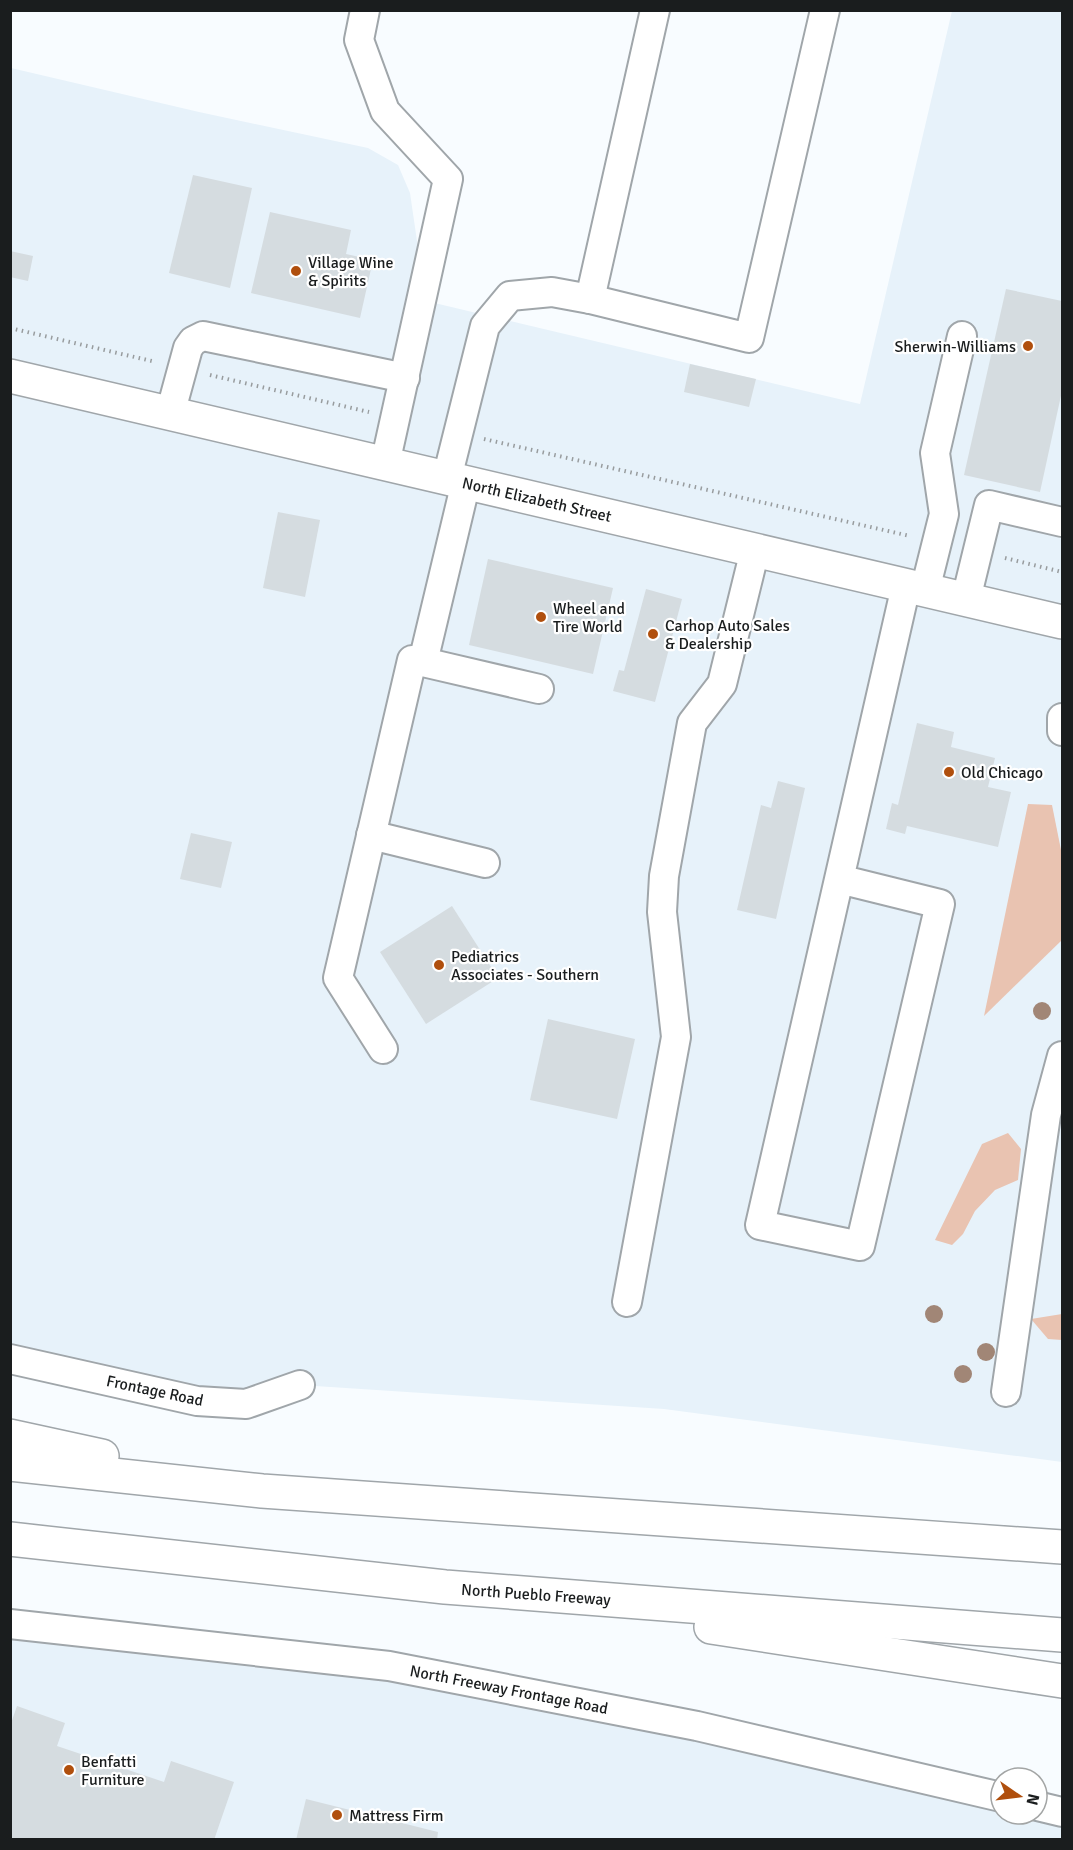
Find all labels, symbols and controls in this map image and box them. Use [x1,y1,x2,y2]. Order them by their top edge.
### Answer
place label: Village Wine & Spirits [308,253,393,291]
marker: Village Wine & Spirits [289,264,303,278]
place label: Sherwin-Williams [894,337,1016,357]
marker: Sherwin-Williams [1021,339,1035,353]
street label: North Elizabeth Street [460,473,614,527]
place label: Wheel and Tire World [553,599,625,637]
marker: Wheel and Tire World [534,610,548,624]
place label: Carhop Auto Sales & Dealership [665,616,790,654]
marker: Carhop Auto Sales & Dealership [646,627,660,641]
place label: Old Chicago [961,763,1043,783]
marker: Old Chicago [942,765,956,779]
place label: Pediatrics Associates - Southern [451,947,599,985]
marker: Pediatrics Associates - Southern [432,958,446,972]
street label: Frontage Road [105,1371,205,1411]
street label: North Pueblo Freeway [461,1580,612,1610]
street label: North Freeway Frontage Road [408,1661,610,1719]
place label: Benfatti Furniture [81,1752,145,1790]
marker: Benfatti Furniture [62,1763,76,1777]
north arrow [989,1766,1049,1826]
text: N [1022,1792,1044,1807]
place label: Mattress Firm [349,1806,444,1826]
marker: Mattress Firm [330,1808,344,1822]

